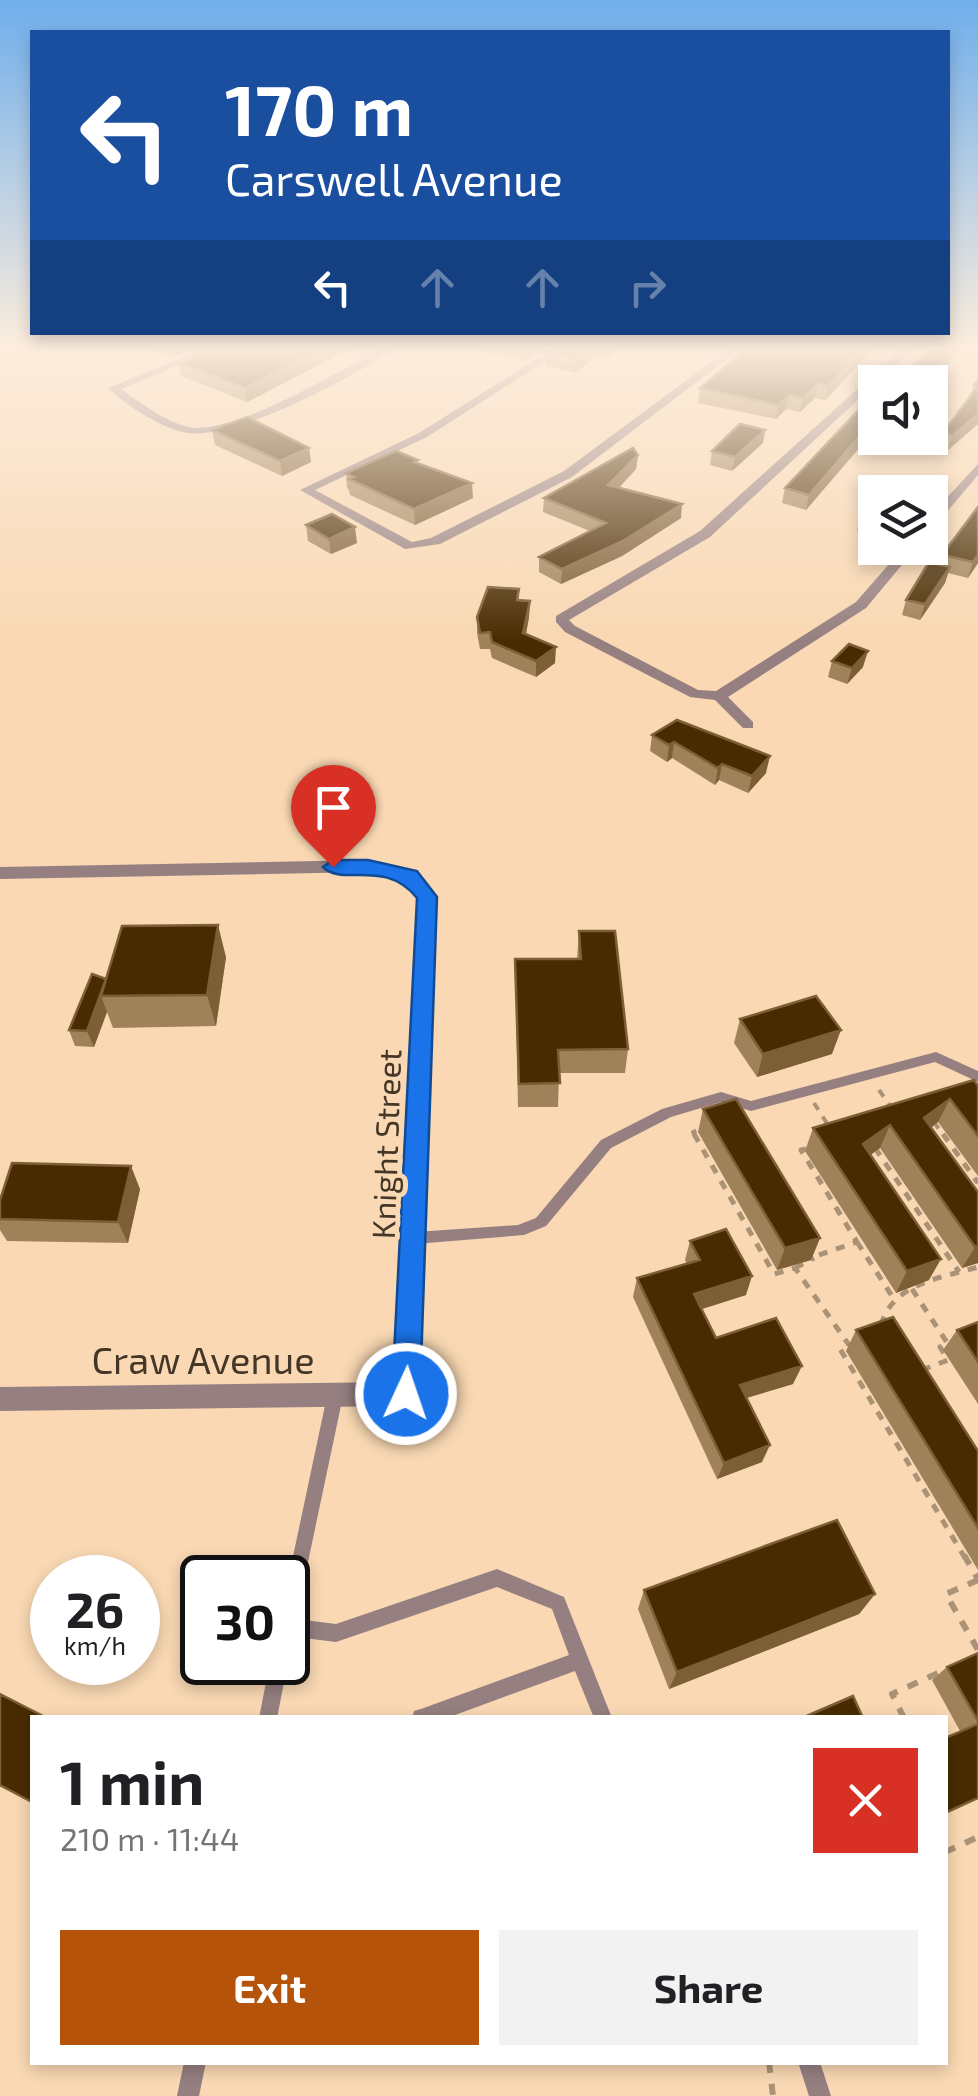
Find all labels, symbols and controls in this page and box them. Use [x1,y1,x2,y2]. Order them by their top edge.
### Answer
text: 170 m [225,66,413,150]
icon: left [60,70,190,200]
text: Carswell Avenue [225,151,563,205]
icon: left [305,260,360,315]
icon: ahead [410,260,465,315]
icon: ahead [515,260,570,315]
icon: right [620,260,675,315]
map controls [858,365,948,565]
button: sound [858,365,948,455]
button: layers [858,475,948,565]
pin [291,765,376,868]
icon: arrive [306,780,361,835]
street label: Knight Street [363,1048,407,1240]
street label: Craw Avenue [91,1336,315,1382]
position arrow [354,1342,458,1446]
speed limit sign: 30 [180,1555,310,1685]
text: 26 [66,1578,124,1638]
text: km/h [64,1630,126,1660]
text: 1 min [60,1745,204,1817]
button: close [813,1748,918,1853]
text: 210 m · 11:44 [60,1819,239,1857]
button: Exit [60,1930,479,2045]
button: Share [499,1930,918,2045]

